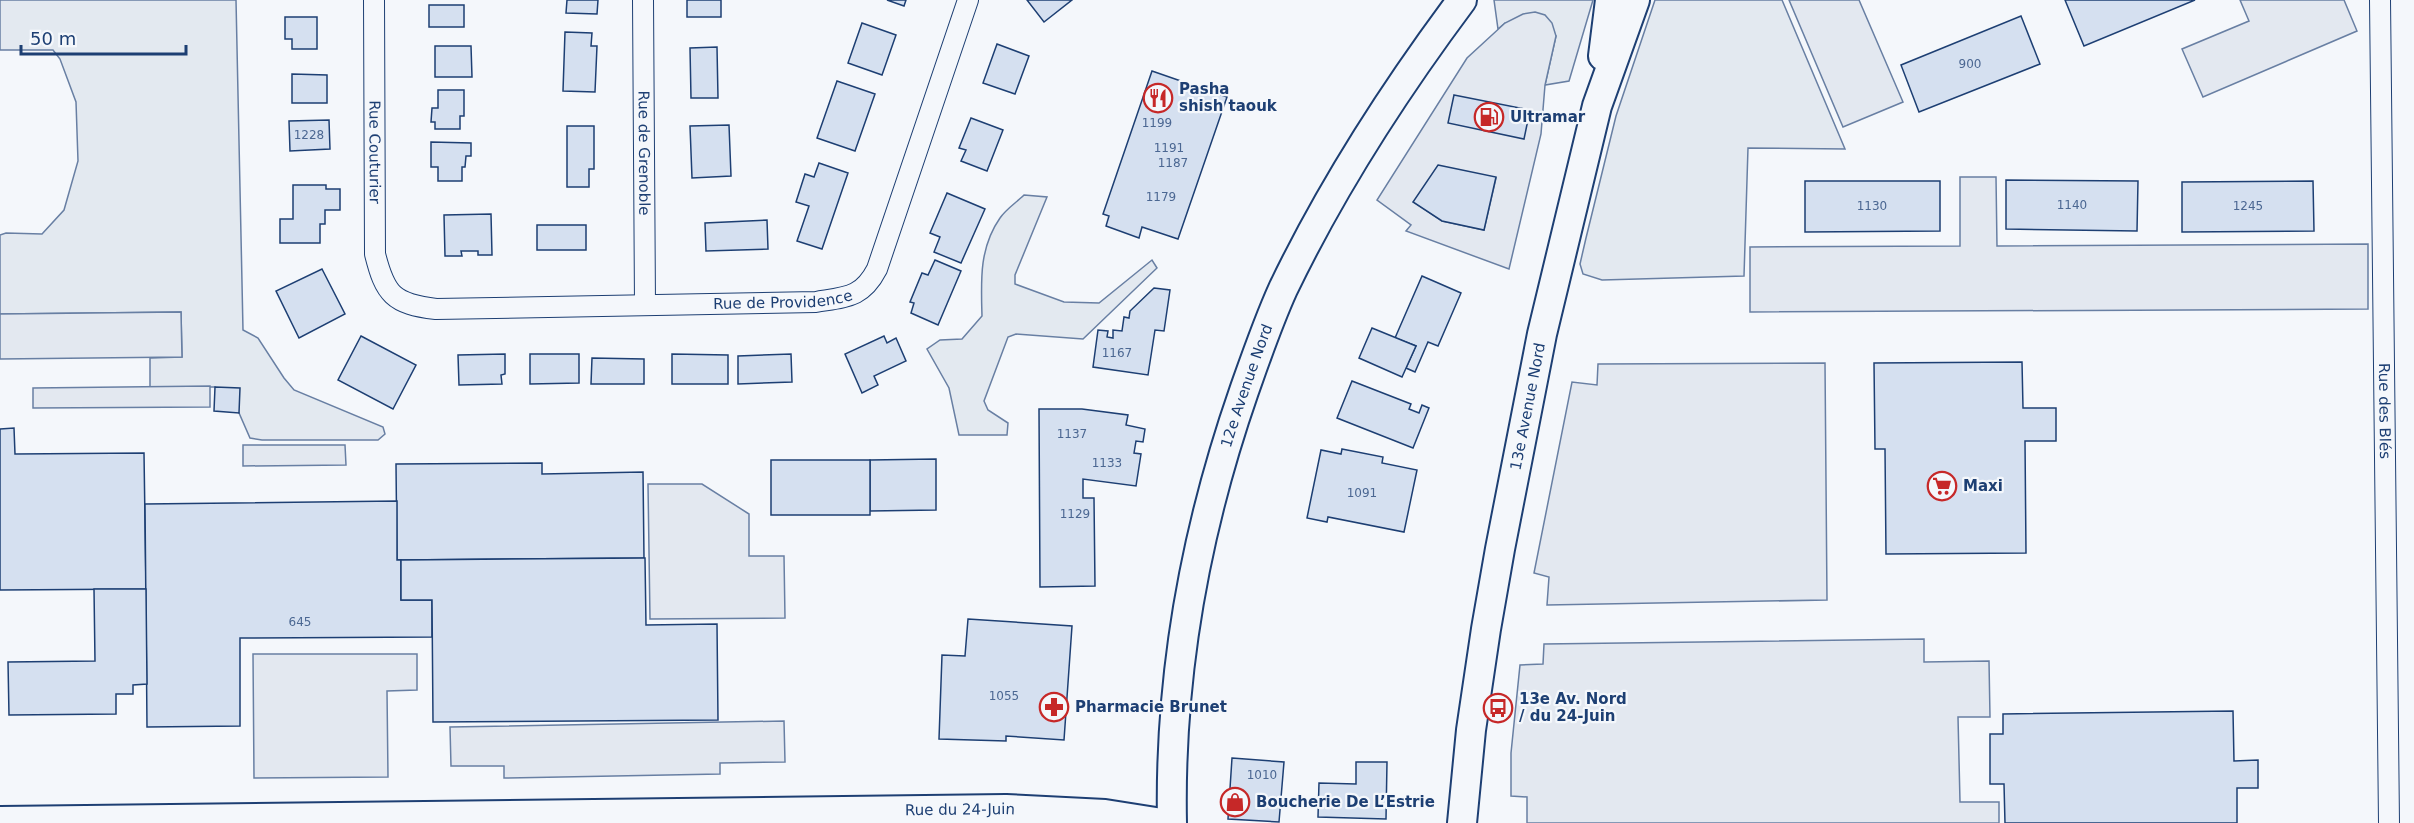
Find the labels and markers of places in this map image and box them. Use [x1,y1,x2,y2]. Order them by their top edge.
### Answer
place label: Pasha shish taouk [1179,80,1278,115]
restaurant icon: Pasha shish taouk [1142,82,1174,114]
fuel station icon: Ultramar [1473,101,1505,133]
place label: Ultramar [1510,108,1586,126]
supermarket icon: Maxi [1926,470,1958,502]
place label: Maxi [1963,477,2003,495]
place label: 13e Av. Nord / du 24-Juin [1519,690,1627,725]
pharmacy icon: Pharmacie Brunet [1038,691,1070,723]
bus stop icon: 13e Av. Nord / du 24-Juin [1482,692,1514,724]
place label: Pharmacie Brunet [1075,698,1227,716]
shop icon: Boucherie De L’Estrie [1219,786,1251,818]
place label: Boucherie De L’Estrie [1256,793,1435,811]

